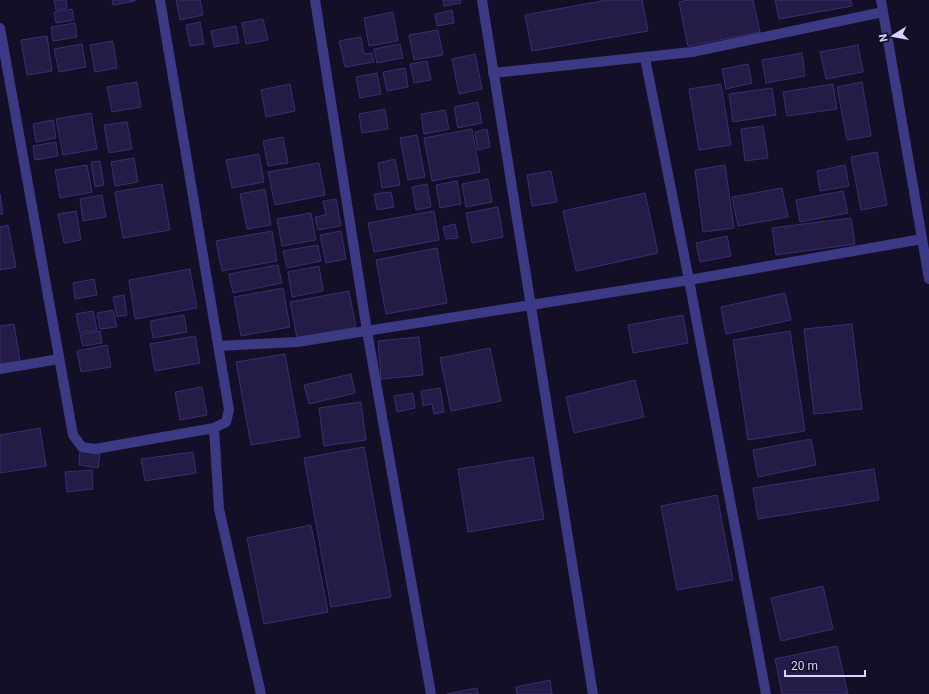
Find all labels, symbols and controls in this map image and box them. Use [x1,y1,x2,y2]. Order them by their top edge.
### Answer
north arrow [873,16,913,56]
text: N [877,33,891,43]
scale bar [785,652,865,678]
text: 20 m [791,659,818,673]

